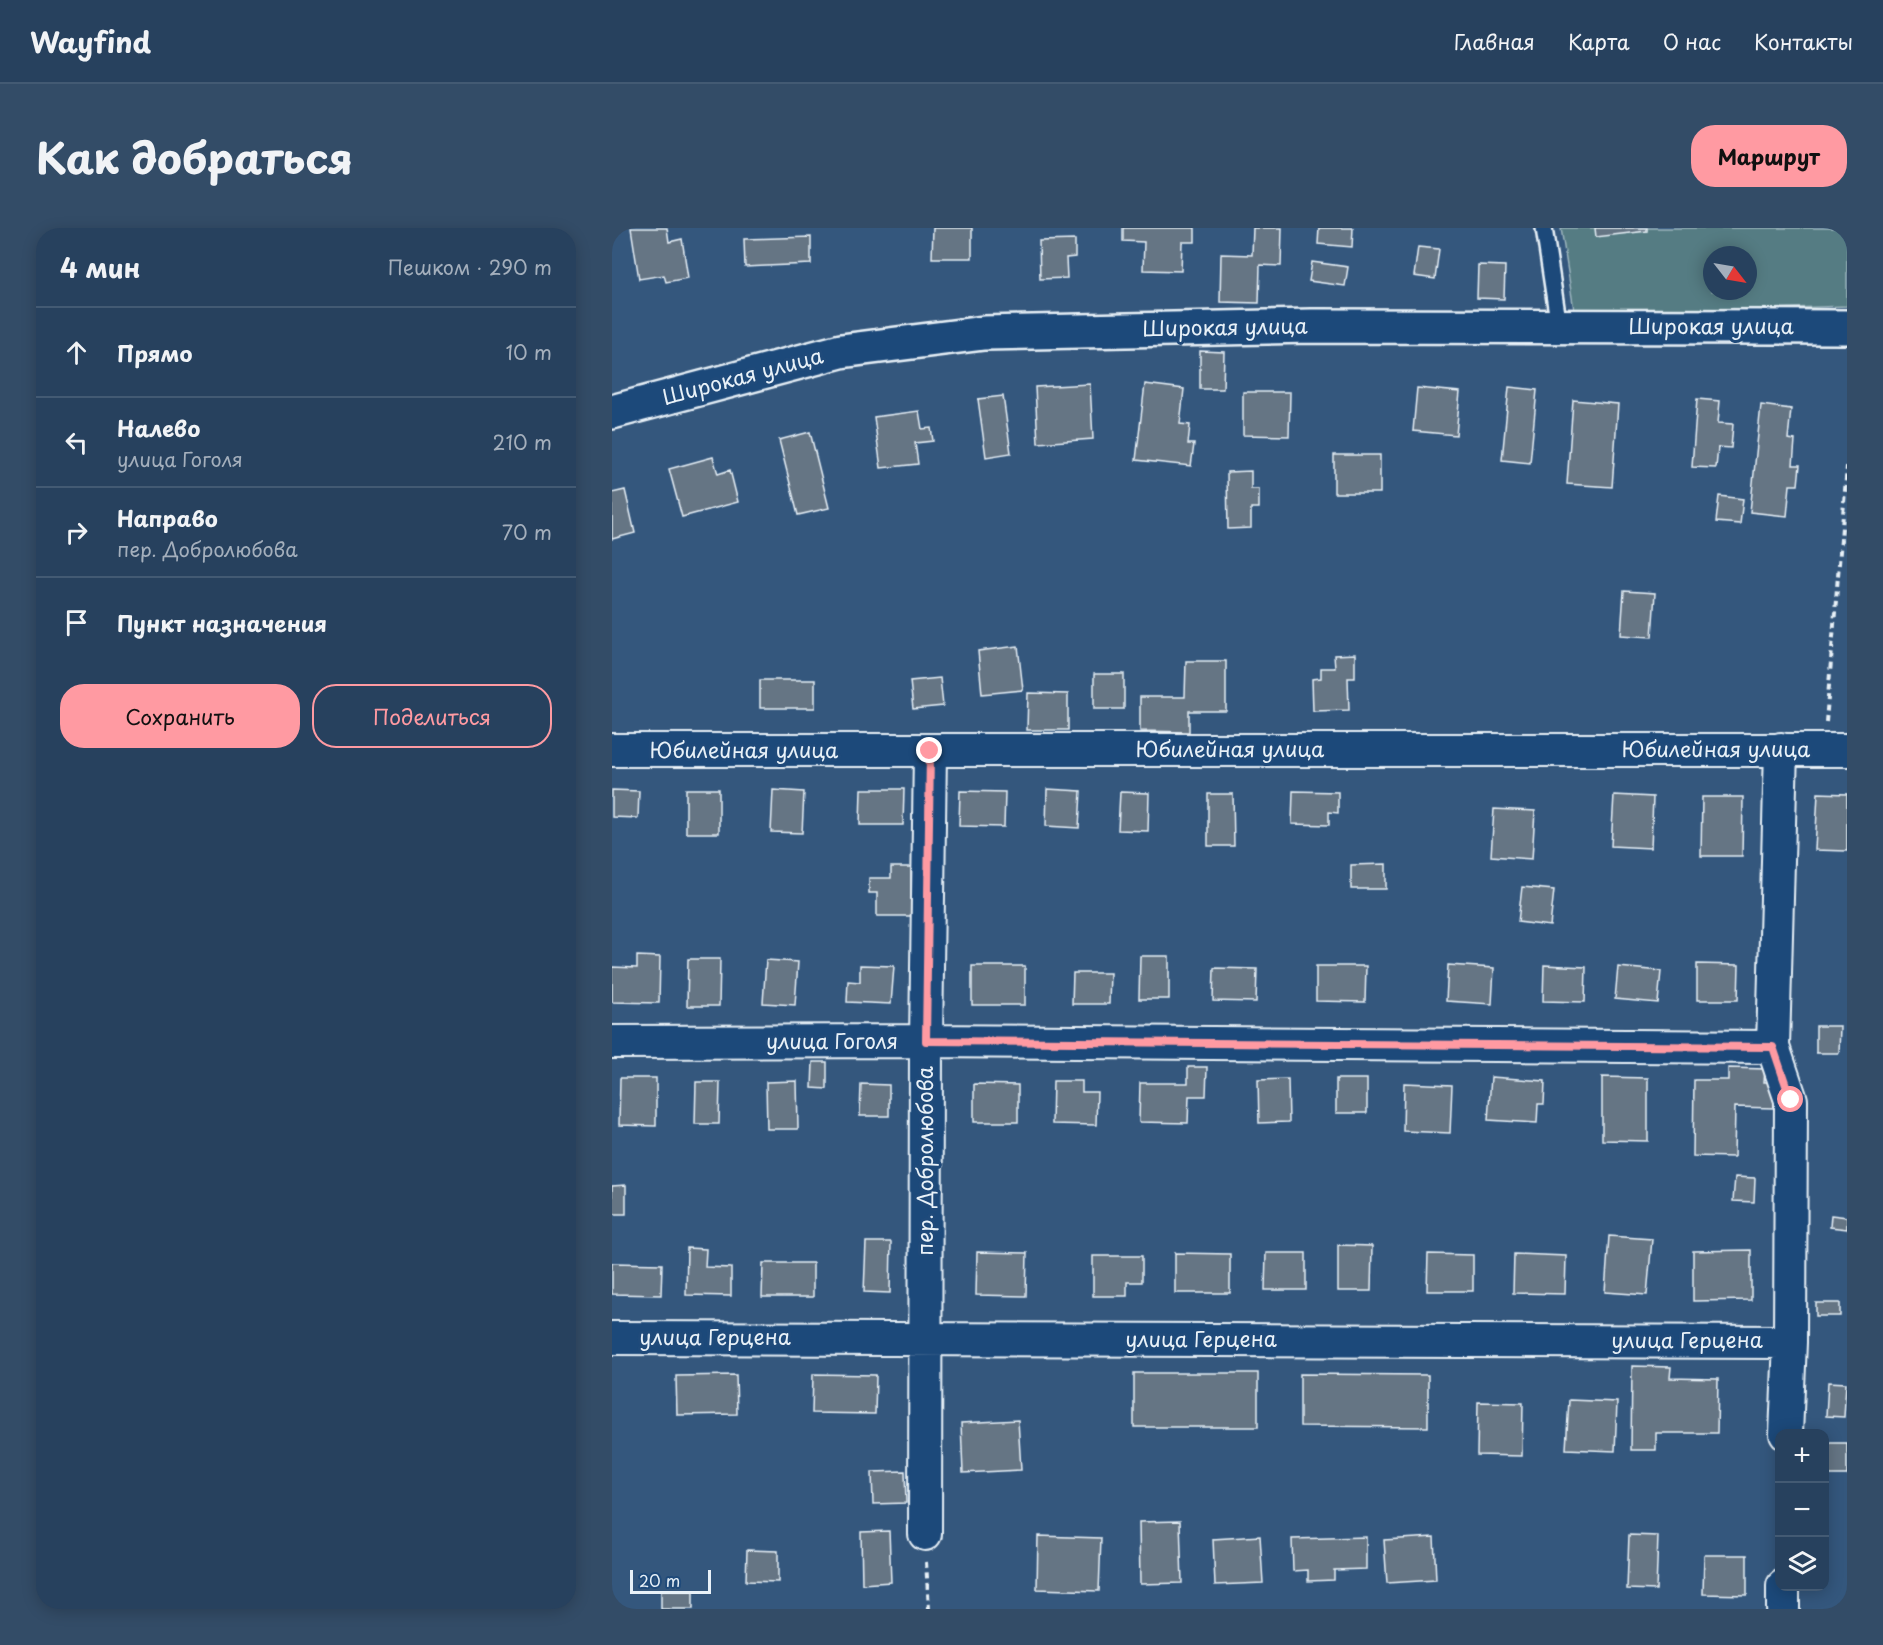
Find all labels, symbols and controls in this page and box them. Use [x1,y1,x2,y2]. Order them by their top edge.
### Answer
text: Wayfind [30,20,151,63]
text: Главная [1454,25,1535,57]
text: Карта [1568,25,1630,57]
text: О нас [1663,25,1721,57]
text: Контакты [1754,25,1853,57]
text: Как добраться [36,125,353,188]
button: Маршрут [1691,125,1847,187]
north arrow [1703,246,1757,300]
text: 4 мин [60,248,141,287]
text: Пешком · 290 m [388,252,552,282]
street label: Широкая улица [1142,309,1309,343]
street label: Широкая улица [1628,309,1794,341]
icon: ahead [60,336,93,369]
text: Прямо [117,336,192,369]
text: 10 m [505,337,552,367]
street label: Широкая улица [659,338,827,412]
text: Налево [117,411,200,444]
icon: left [60,426,93,459]
text: 210 m [493,427,552,457]
text: улица Гоголя [117,444,243,474]
text: Направо [117,501,218,534]
icon: right [60,516,93,549]
text: 70 m [502,517,552,547]
text: пер. Добролюбова [117,534,298,564]
icon: arrive [60,606,93,639]
text: Пункт назначения [117,606,327,639]
button: Сохранить [60,684,300,748]
button: Поделиться [312,684,552,748]
street label: Юбилейная улица [1136,732,1325,764]
street label: Юбилейная улица [1622,732,1811,764]
street label: Юбилейная улица [650,733,839,765]
route end [916,737,942,763]
street label: улица Гоголя [766,1024,898,1056]
street label: пер. Добролюбова [908,1066,940,1256]
route start [1777,1086,1803,1112]
street label: улица Герцена [639,1320,791,1352]
street label: улица Герцена [1125,1322,1277,1354]
street label: улица Герцена [1611,1323,1763,1355]
map controls [1775,1429,1829,1591]
button: + [1775,1429,1829,1483]
button: − [1775,1483,1829,1537]
button: layers [1775,1537,1829,1591]
scale bar [630,1567,711,1594]
text: 20 m [639,1568,680,1592]

